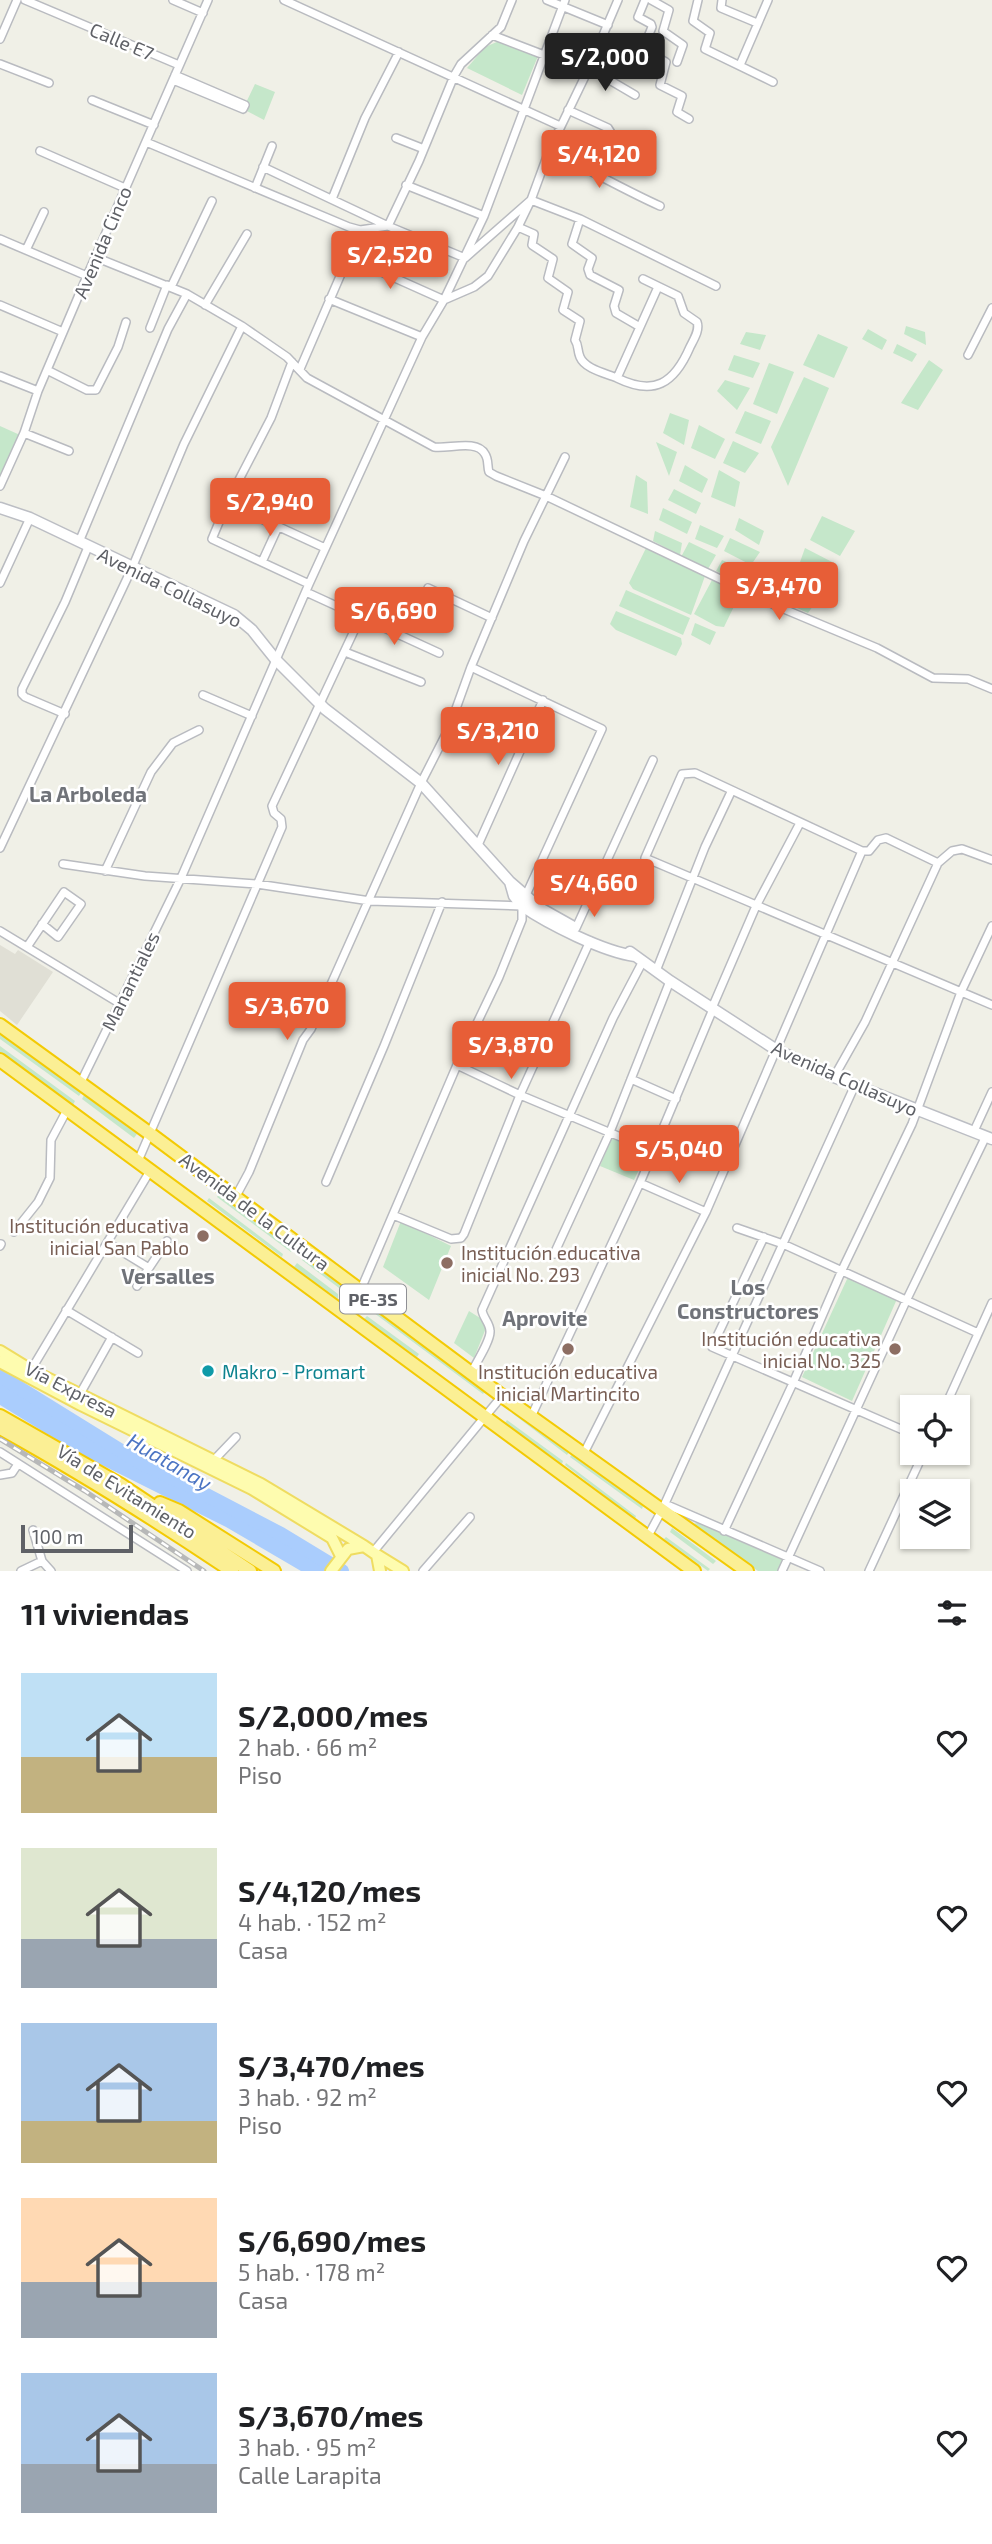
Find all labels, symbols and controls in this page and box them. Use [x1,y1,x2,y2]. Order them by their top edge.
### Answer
street label: Calle E7 [87,17,158,65]
pin: S/2,000 [540,34,670,93]
text: S/2,000 [561,42,649,70]
pin: S/4,120 [534,130,664,190]
text: S/4,120 [557,139,641,167]
street label: Avenida Cinco [68,183,136,301]
pin: S/2,520 [325,232,455,291]
text: S/2,520 [347,240,433,268]
pin: S/2,940 [205,478,335,538]
text: S/2,940 [226,487,314,515]
street label: Avenida Collasuyo [94,542,246,632]
pin: S/3,470 [714,562,844,622]
text: S/3,470 [736,571,822,599]
pin: S/6,690 [329,588,459,647]
text: S/6,690 [351,596,437,624]
pin: S/3,210 [433,708,563,767]
text: S/3,210 [457,716,539,744]
district label: La Arboleda [29,781,147,806]
pin: S/4,660 [529,860,659,919]
text: S/4,660 [550,868,638,896]
street label: Manantiales [96,928,164,1034]
pin: S/3,670 [222,982,352,1042]
text: S/3,670 [245,991,329,1019]
pin: S/3,870 [446,1021,576,1081]
text: S/3,870 [468,1030,554,1058]
street label: Avenida Collasuyo [768,1035,922,1121]
pin: S/5,040 [614,1126,744,1185]
text: S/5,040 [635,1134,723,1162]
street label: Avenida de la Cultura [175,1147,335,1275]
place label: Institución educativa inicial San Pablo [9,1214,189,1259]
marker: Institución educativa inicial San Pablo [195,1228,211,1244]
place label: Institución educativa inicial No. 293 [461,1241,641,1286]
marker: Institución educativa inicial No. 293 [439,1255,455,1271]
district label: Versalles [121,1263,215,1288]
district label: Los Constructores [677,1274,819,1323]
road number: PE-3S [340,1284,406,1314]
district label: Aprovite [502,1305,588,1330]
place label: Institución educativa inicial No. 325 [701,1327,881,1372]
marker: Institución educativa inicial Martincito [560,1341,576,1357]
marker: Institución educativa inicial No. 325 [887,1341,903,1357]
street label: Vía Expresa [21,1356,121,1422]
place label: Makro - Promart [222,1360,365,1383]
place label: Institución educativa inicial Martincito [478,1360,658,1405]
marker: Makro - Promart [200,1363,216,1379]
map controls [900,1395,970,1549]
button: locate [900,1395,970,1465]
water label: Huatanay [123,1427,217,1496]
street label: Vía de Evitamiento [53,1439,201,1543]
button: layers [900,1479,970,1549]
scale bar [21,1522,133,1554]
text: 100 m [32,1525,83,1548]
icon: filters [933,1594,971,1632]
text: 11 viviendas [21,1595,189,1631]
text: S/2,000/mes [238,1697,428,1733]
icon: home [77,1701,161,1785]
icon: heart [933,1724,971,1762]
text: 2 hab. · 66 m² [238,1733,377,1761]
text: Piso [238,1761,282,1789]
text: S/4,120/mes [238,1872,421,1908]
icon: home [77,1876,161,1960]
icon: heart [933,1899,971,1937]
text: 4 hab. · 152 m² [238,1908,387,1936]
text: Casa [238,1936,288,1964]
text: S/3,470/mes [238,2047,425,2083]
icon: home [77,2051,161,2135]
icon: heart [933,2074,971,2112]
text: 3 hab. · 92 m² [238,2083,377,2111]
text: Piso [238,2111,282,2139]
text: S/6,690/mes [238,2222,426,2258]
icon: home [77,2226,161,2310]
icon: heart [933,2249,971,2287]
text: 5 hab. · 178 m² [238,2258,385,2286]
text: Casa [238,2286,288,2314]
text: S/3,670/mes [238,2397,424,2433]
icon: home [77,2401,161,2485]
icon: heart [933,2424,971,2462]
text: 3 hab. · 95 m² [238,2433,376,2461]
text: Calle Larapita [238,2461,382,2489]

